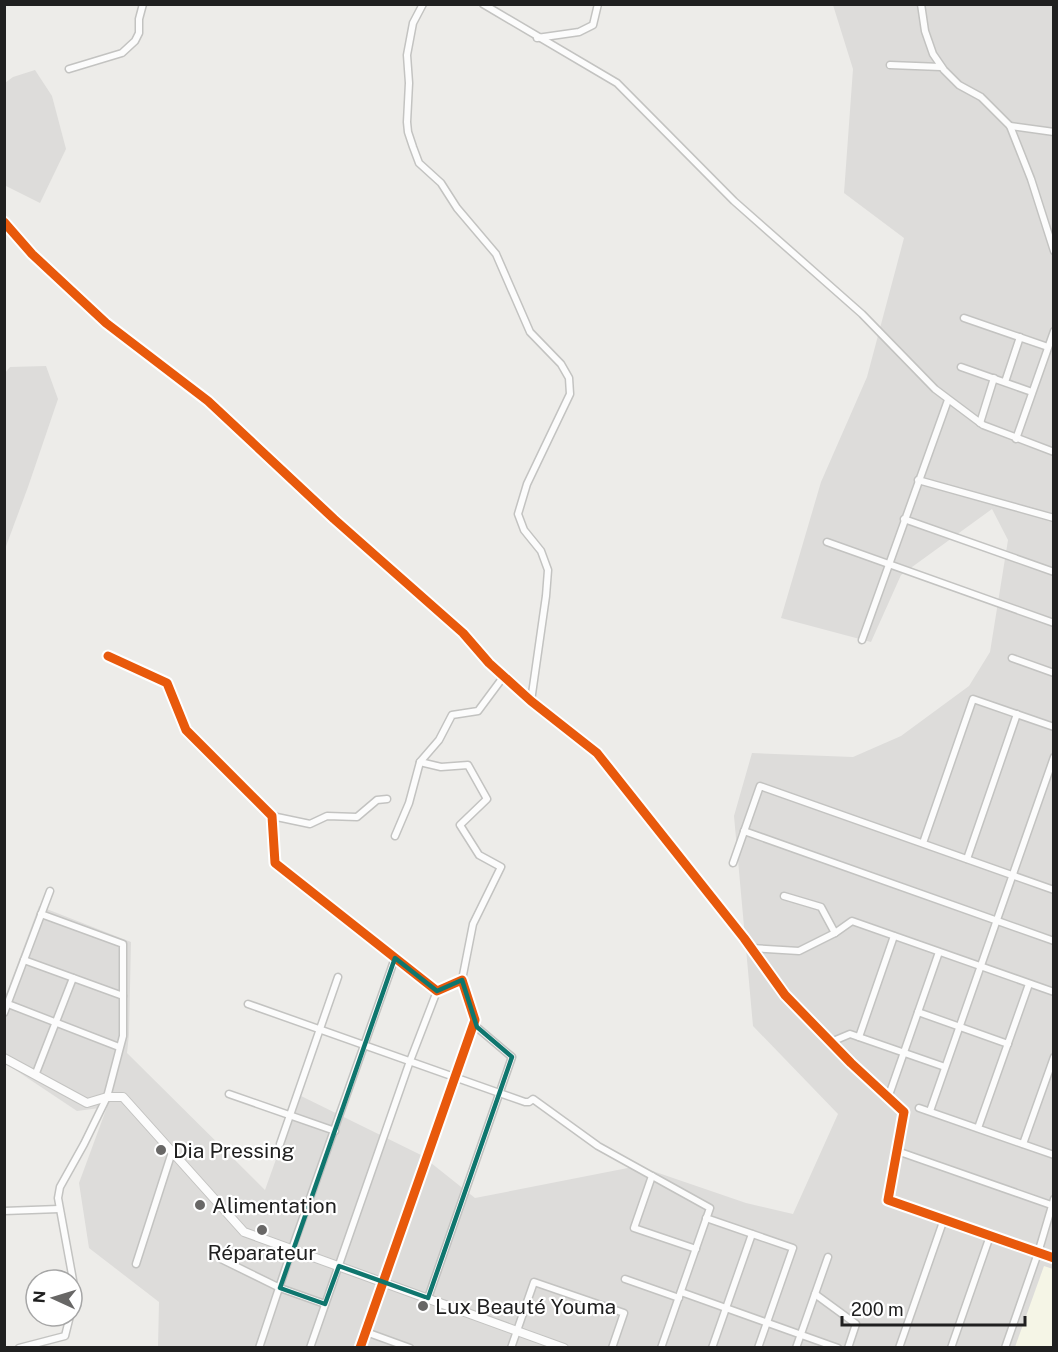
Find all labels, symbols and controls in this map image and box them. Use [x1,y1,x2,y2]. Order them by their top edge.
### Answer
place label: Dia Pressing [173,1138,294,1163]
marker: Dia Pressing [154,1143,168,1157]
place label: Alimentation [212,1193,337,1218]
marker: Alimentation [193,1198,207,1212]
marker: Réparateur [255,1223,269,1237]
place label: Réparateur [207,1240,317,1265]
north arrow [24,1268,84,1328]
scale bar [842,1289,1025,1327]
text: N [30,1290,49,1304]
place label: Lux Beauté Youma [435,1294,616,1319]
marker: Lux Beauté Youma [416,1299,430,1313]
text: 200 m [851,1299,904,1320]

